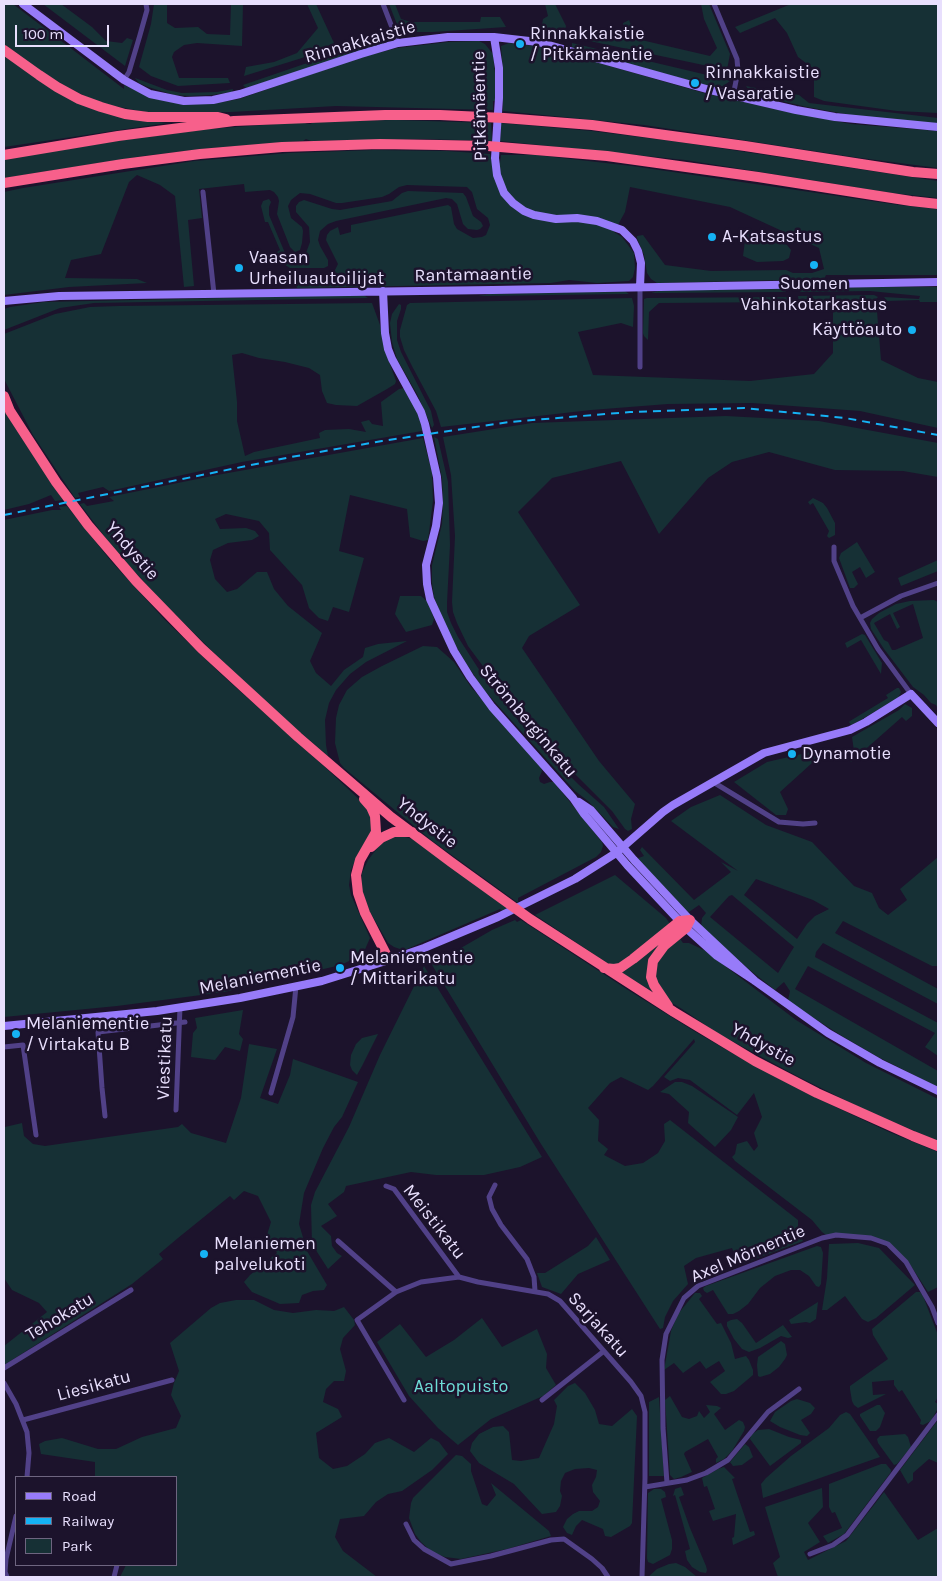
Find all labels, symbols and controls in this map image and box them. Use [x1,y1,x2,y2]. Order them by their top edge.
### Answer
scale bar [18,15,111,47]
street label: Rinnakkaistie [302,16,418,68]
place label: Rinnakkaistie / Pitkämäentie [530,23,652,66]
text: 100 m [23,25,63,43]
marker: Rinnakkaistie / Pitkämäentie [514,38,526,50]
street label: Pitkämäentie [468,51,492,161]
place label: Rinnakkaistie / Vasaratie [705,62,819,104]
marker: Rinnakkaistie / Vasaratie [689,77,701,89]
place label: A-Katsastus [722,226,822,248]
marker: A-Katsastus [706,231,718,243]
place label: Vaasan Urheiluautoilijat [249,247,384,290]
marker: Suomen Vahinkotarkastus [808,259,820,271]
marker: Vaasan Urheiluautoilijat [233,262,245,274]
street label: Rantamaantie [414,263,532,287]
place label: Suomen Vahinkotarkastus [741,273,887,316]
place label: Käyttöauto [812,319,902,341]
marker: Käyttöauto [906,324,918,336]
street label: Yhdystie [101,517,163,585]
street label: Strömberginkatu [474,660,582,782]
place label: Dynamotie [802,743,891,765]
marker: Dynamotie [786,748,798,760]
street label: Yhdystie [393,793,461,853]
place label: Melaniementie / Mittarikatu [350,947,473,990]
street label: Melaniementie [197,955,323,999]
marker: Melaniementie / Mittarikatu [334,962,346,974]
place label: Melaniementie / Virtakatu B [26,1013,149,1056]
street label: Viestikatu [153,1016,177,1100]
street label: Yhdystie [727,1018,799,1072]
marker: Melaniementie / Virtakatu B [10,1028,22,1040]
street label: Meistikatu [398,1180,470,1264]
street label: Axel Mörnentie [688,1220,808,1288]
place label: Melaniemen palvelukoti [214,1233,316,1276]
marker: Melaniemen palvelukoti [198,1248,210,1260]
street label: Tehokatu [22,1288,98,1346]
street label: Sarjakatu [563,1288,633,1362]
street label: Liesikatu [55,1366,133,1406]
park label: Aaltopuisto [414,1376,508,1398]
legend [15,1476,178,1566]
text: Road [62,1487,97,1505]
text: Railway [62,1512,114,1530]
text: Park [62,1537,92,1555]

